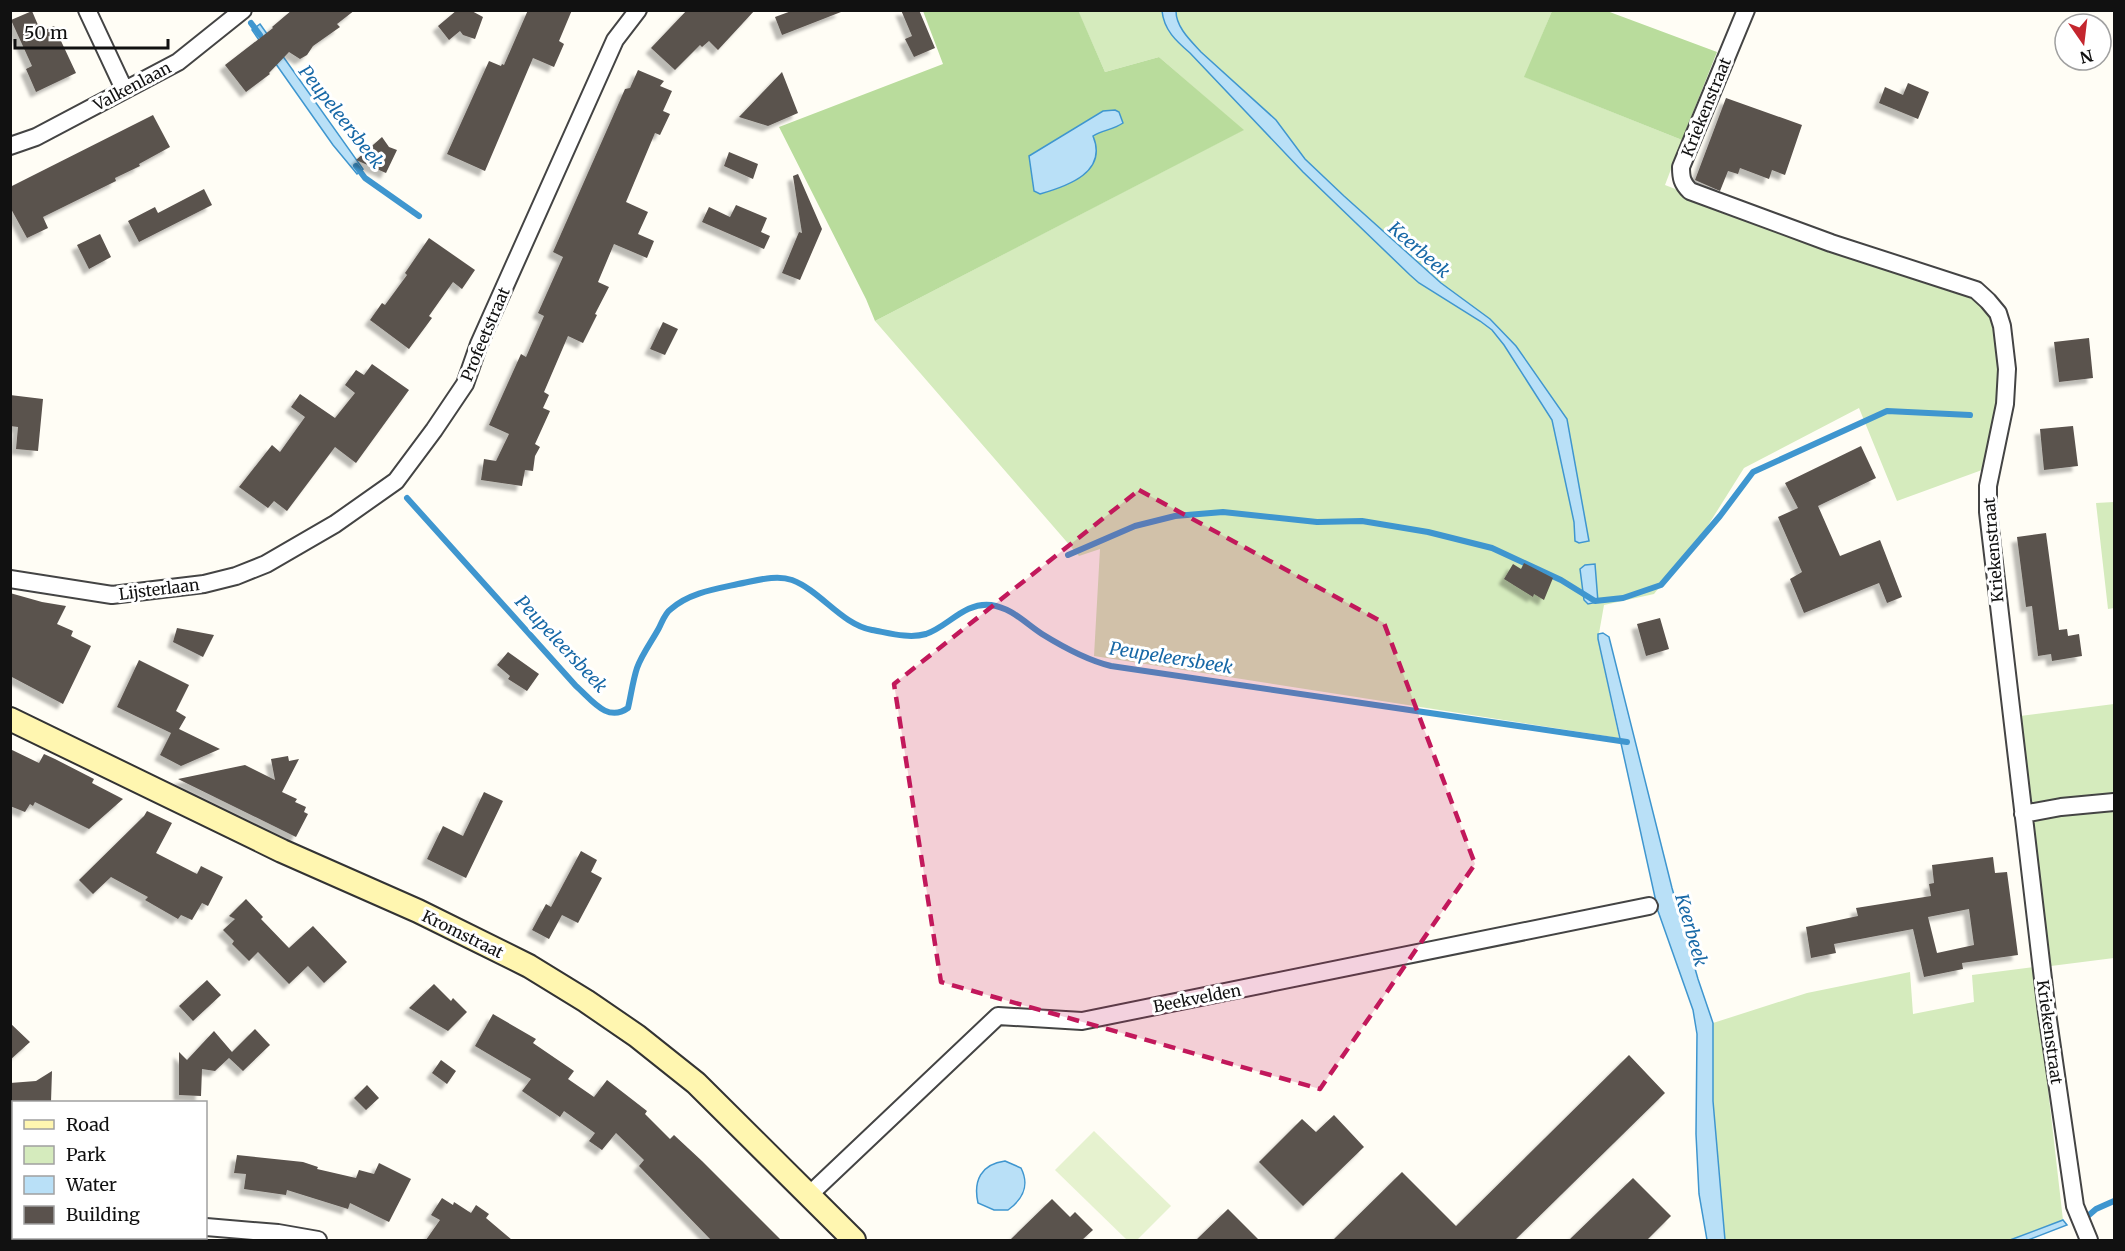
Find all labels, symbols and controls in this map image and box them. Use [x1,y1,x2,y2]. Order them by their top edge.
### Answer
scale bar [15,12,168,50]
north arrow [2053,12,2113,72]
text: 50 m [24,21,68,44]
text: N [2078,45,2095,68]
street label: Kriekenstraat [1677,54,1735,160]
street label: Valkenlaan [89,57,175,115]
water label: Peupeleersbeek [294,60,389,173]
water label: Keerbeek [1383,216,1455,283]
street label: Profeetstraat [456,283,514,384]
street label: Kriekenstraat [1978,496,2008,603]
street label: Lijsterlaan [118,574,201,604]
water label: Peupeleersbeek [510,590,612,697]
water label: Peupeleersbeek [1108,636,1235,679]
water label: Keerbeek [1670,890,1713,969]
street label: Kromstraat [419,906,508,963]
street label: Kriekenstraat [2033,978,2067,1086]
street label: Beekvelden [1151,980,1243,1016]
legend [12,1101,207,1239]
text: Road [66,1113,110,1136]
text: Park [66,1143,107,1166]
text: Water [65,1173,117,1196]
text: Building [66,1203,140,1226]

